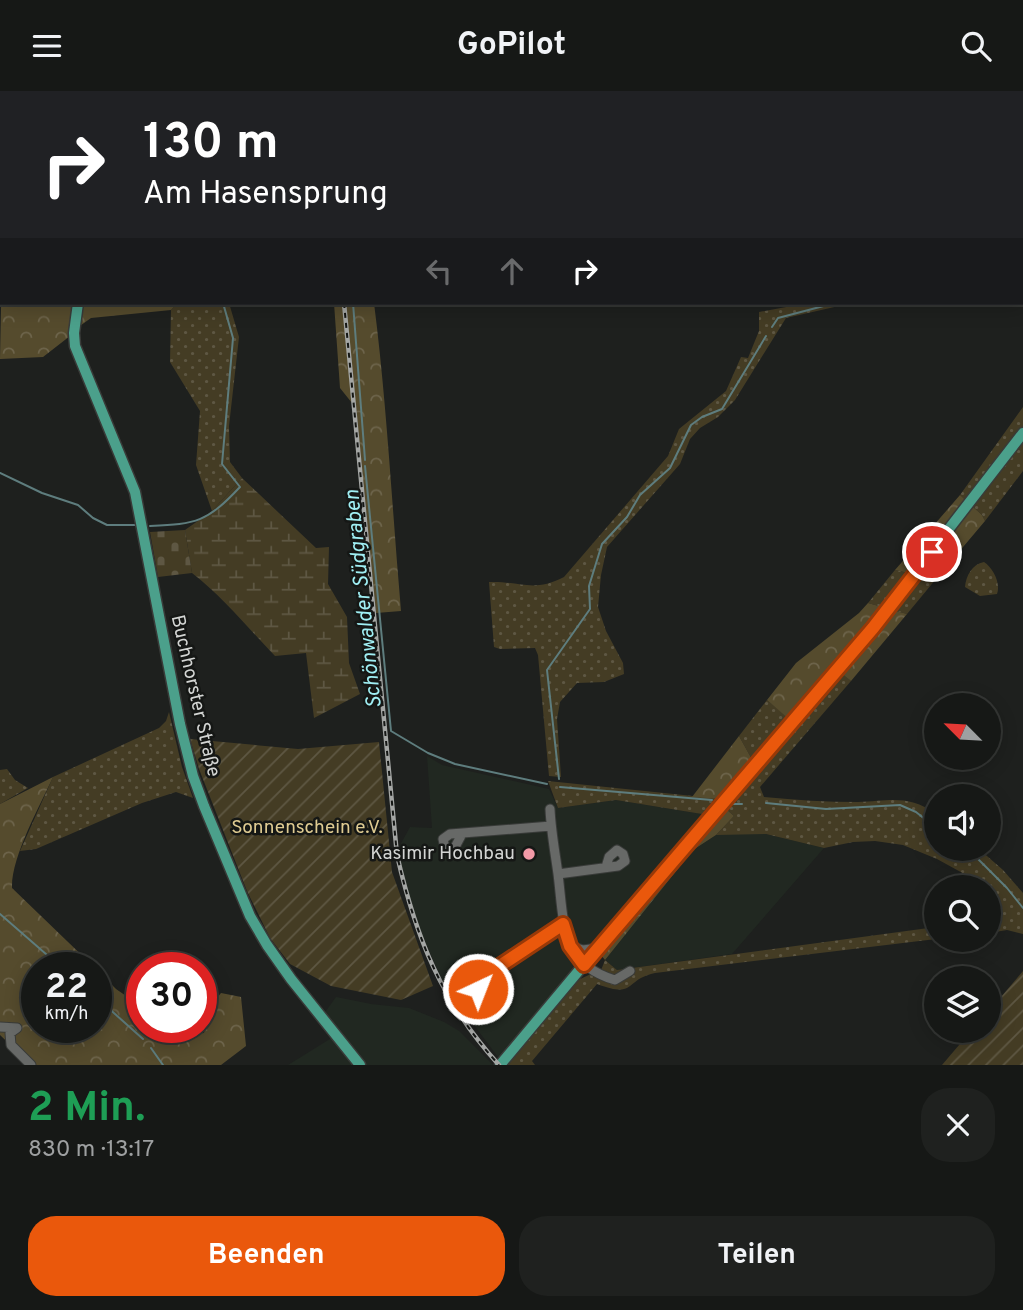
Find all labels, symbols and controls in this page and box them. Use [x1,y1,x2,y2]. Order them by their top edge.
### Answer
text: GoPilot [457,26,566,66]
icon: menu [28,27,66,65]
icon: search [957,27,995,65]
text: 130 m [143,114,279,176]
icon: right [28,119,119,210]
text: Am Hasensprung [143,175,388,215]
icon: left [420,252,458,290]
icon: ahead [493,252,531,290]
icon: right [566,252,604,290]
water label: Schönwalder Südgraben [339,488,389,710]
pin [902,522,962,582]
icon: arrive [913,533,951,571]
street label: Buchhorster Straße [165,613,225,779]
north arrow [924,693,1001,770]
map controls [924,693,1001,1043]
button: sound [924,784,1001,861]
park label: Sonnenschein e.V. [231,816,383,840]
place label: Kasimir Hochbau [370,842,515,866]
marker: Kasimir Hochbau [521,846,537,862]
button: search [924,875,1001,952]
speed limit sign: 30 [126,952,217,1043]
position arrow [441,952,515,1026]
text: 22 [45,966,88,1010]
button: layers [924,966,1001,1043]
text: km/h [45,1003,88,1026]
text: 2 Min. [28,1083,145,1136]
button: close [921,1088,995,1162]
text: 830 m · 13:17 [28,1136,154,1165]
button: Beenden [28,1216,505,1296]
button: Teilen [519,1216,995,1296]

